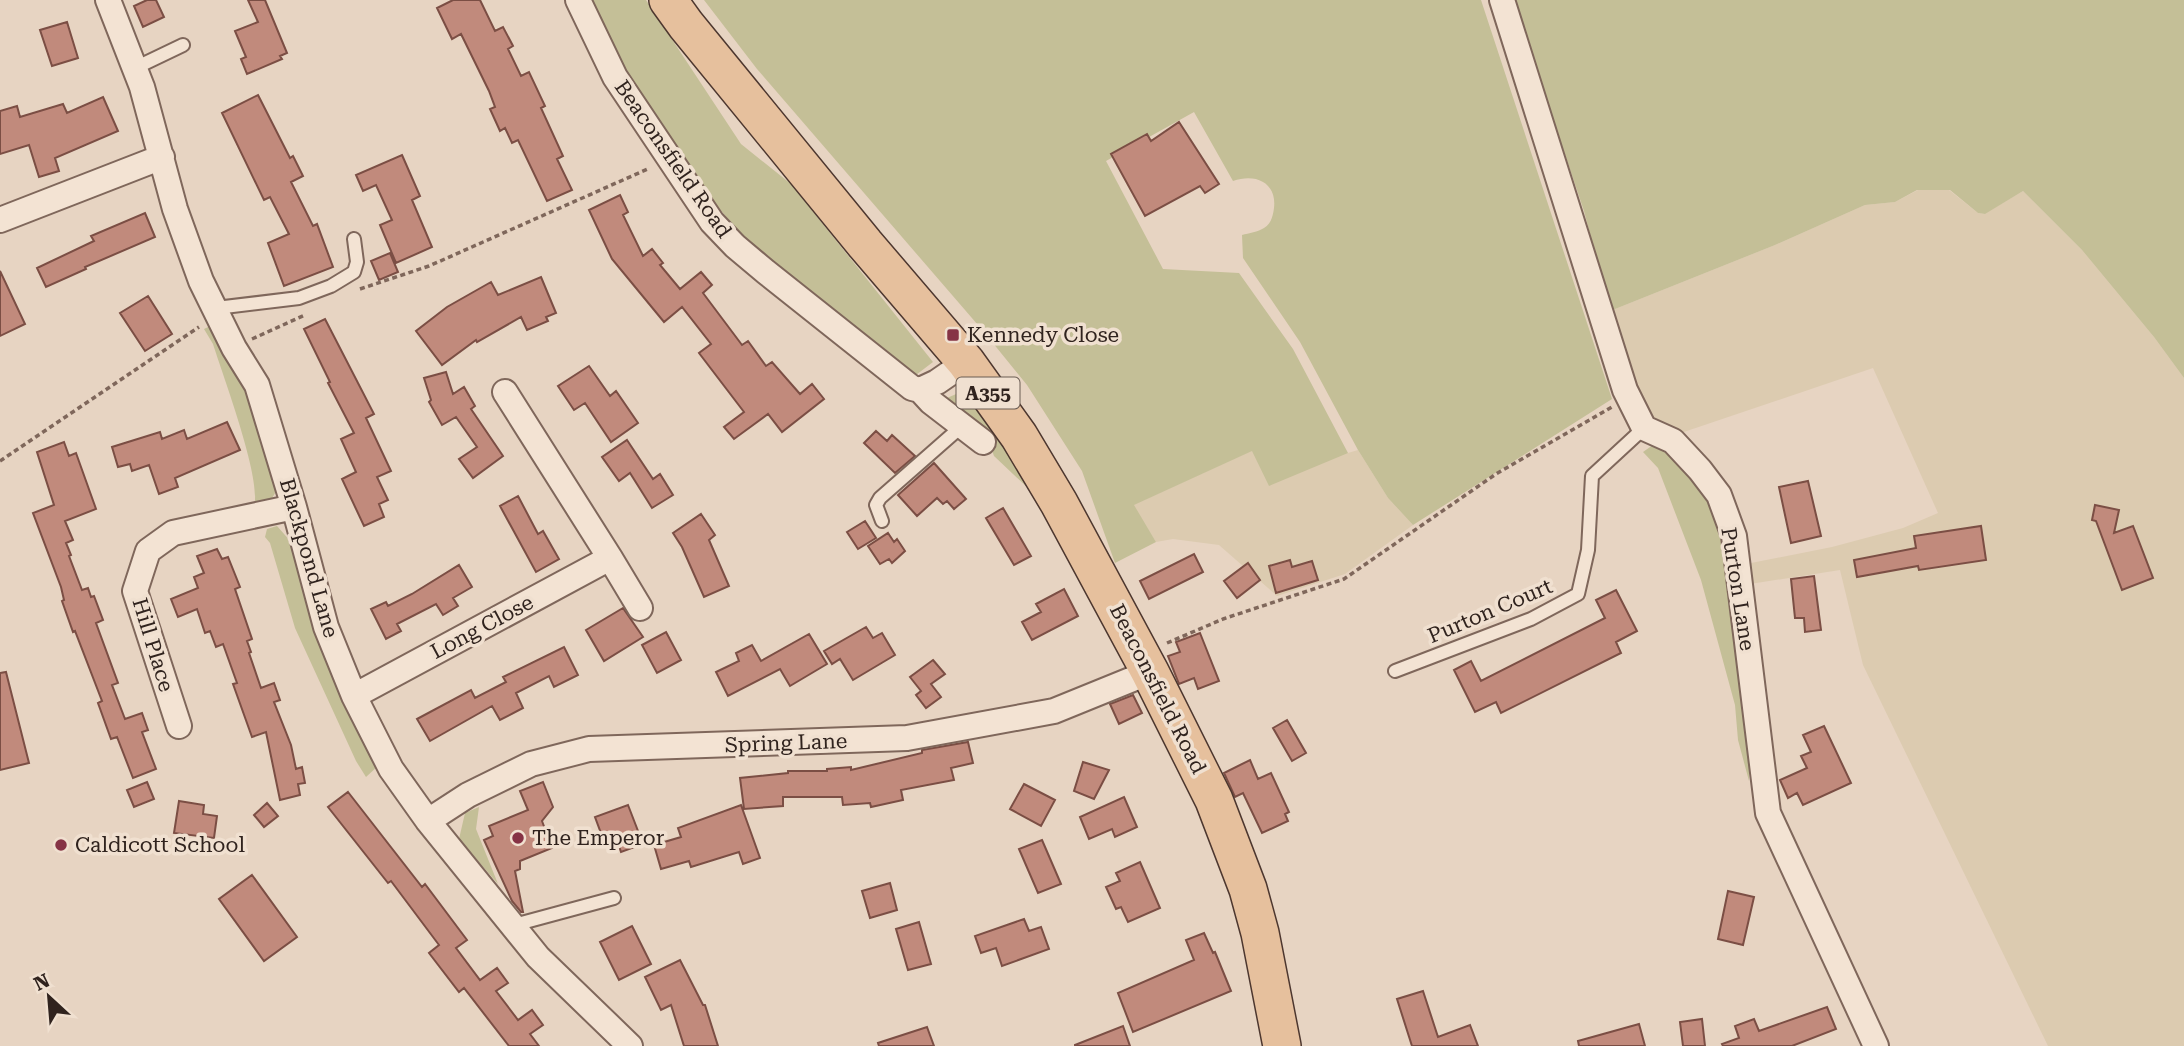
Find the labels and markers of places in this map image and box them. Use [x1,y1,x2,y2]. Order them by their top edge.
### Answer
place label: Kennedy Close [967,323,1119,347]
marker: Kennedy Close [945,327,961,343]
place label: The Emperor [532,826,665,850]
marker: The Emperor [510,830,526,846]
place label: Caldicott School [75,833,245,857]
marker: Caldicott School [53,837,69,853]

